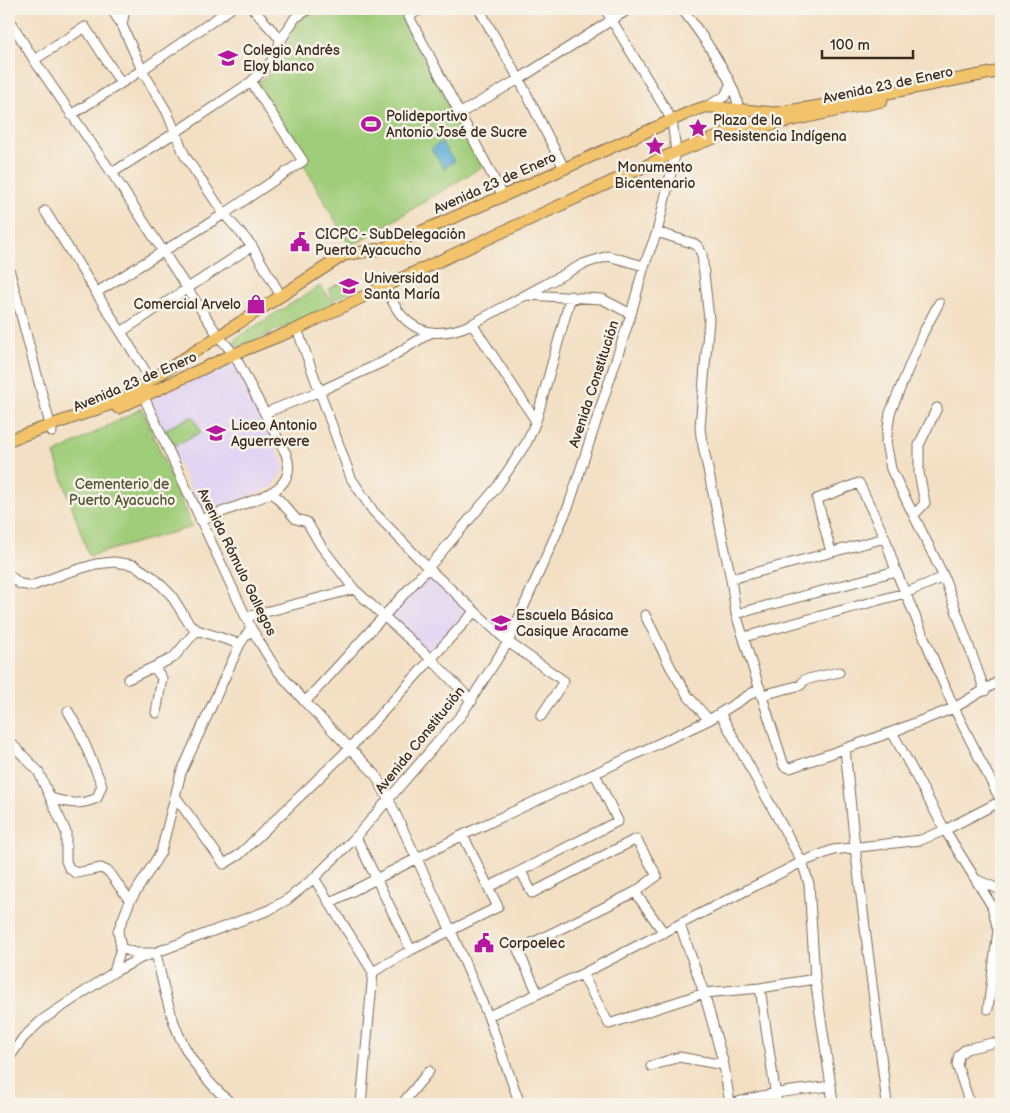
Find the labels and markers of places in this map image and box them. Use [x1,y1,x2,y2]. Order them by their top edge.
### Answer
place label: Colegio Andrés Eloy blanco [243,42,340,75]
school or university icon: Colegio Andrés Eloy blanco [217,47,239,69]
place label: Polideportivo Antonio José de Sucre [386,108,527,141]
place label: Plaza de la Resistencia Indígena [713,112,847,145]
sports icon: Polideportivo Antonio José de Sucre [360,113,382,135]
place icon: Plaza de la Resistencia Indígena [687,117,709,139]
place icon: Monumento Bicentenario [644,135,666,157]
place label: Monumento Bicentenario [615,159,695,192]
place label: CICPC - SubDelegación Puerto Ayacucho [315,226,466,259]
public building icon: CICPC - SubDelegación Puerto Ayacucho [289,231,311,253]
place label: Universidad Santa María [364,270,440,303]
school or university icon: Universidad Santa María [338,275,360,297]
shop icon: Comercial Arvelo [245,293,267,315]
place label: Comercial Arvelo [133,296,241,313]
place label: Liceo Antonio Aguerrevere [231,417,317,450]
school or university icon: Liceo Antonio Aguerrevere [205,422,227,444]
place label: Escuela Básica Casique Aracame [516,607,629,640]
school or university icon: Escuela Básica Casique Aracame [490,612,512,634]
public building icon: Corpoelec [473,932,495,954]
place label: Corpoelec [499,935,565,952]

